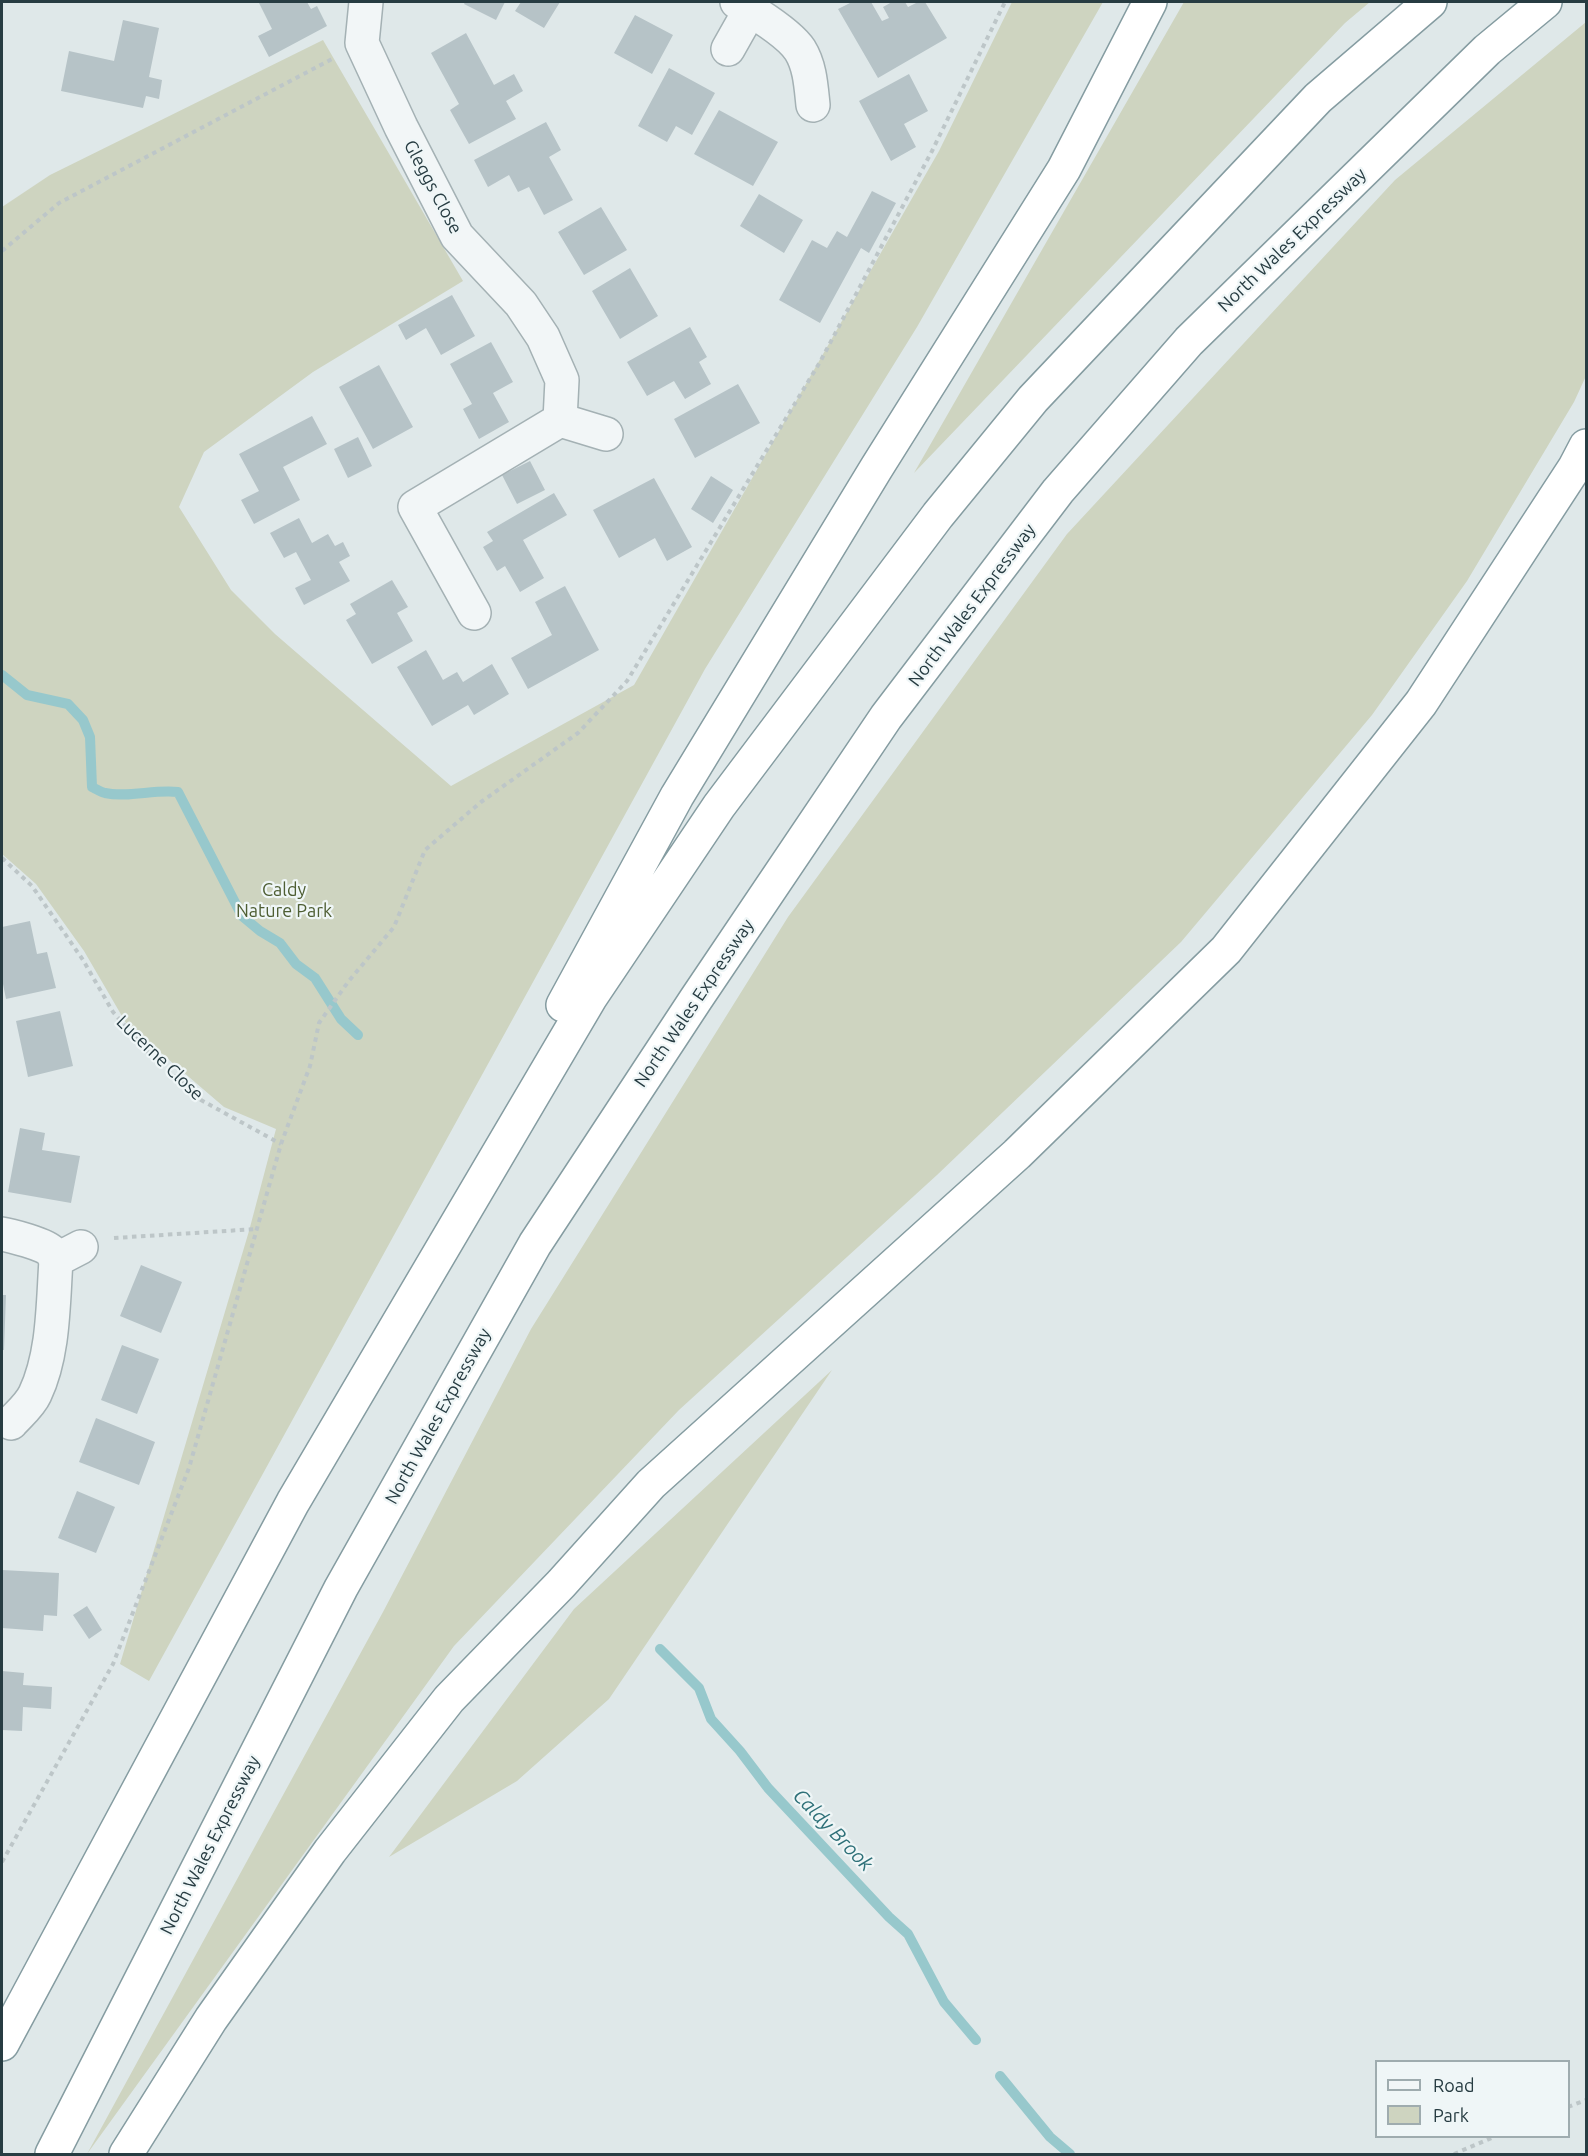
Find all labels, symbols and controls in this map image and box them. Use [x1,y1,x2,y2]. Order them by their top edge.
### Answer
street label: Gleggs Close [399,136,467,238]
street label: North Wales Expressway [1213,163,1371,317]
street label: North Wales Expressway [904,519,1040,691]
park label: Caldy Nature Park [236,879,332,922]
street label: North Wales Expressway [630,915,758,1091]
street label: Lucerne Close [112,1011,208,1105]
street label: North Wales Expressway [381,1324,495,1508]
street label: North Wales Expressway [155,1752,265,1938]
water label: Caldy Brook [788,1784,878,1876]
legend [1375,2060,1570,2138]
text: Road [1433,2075,1475,2095]
text: Park [1433,2105,1469,2125]

